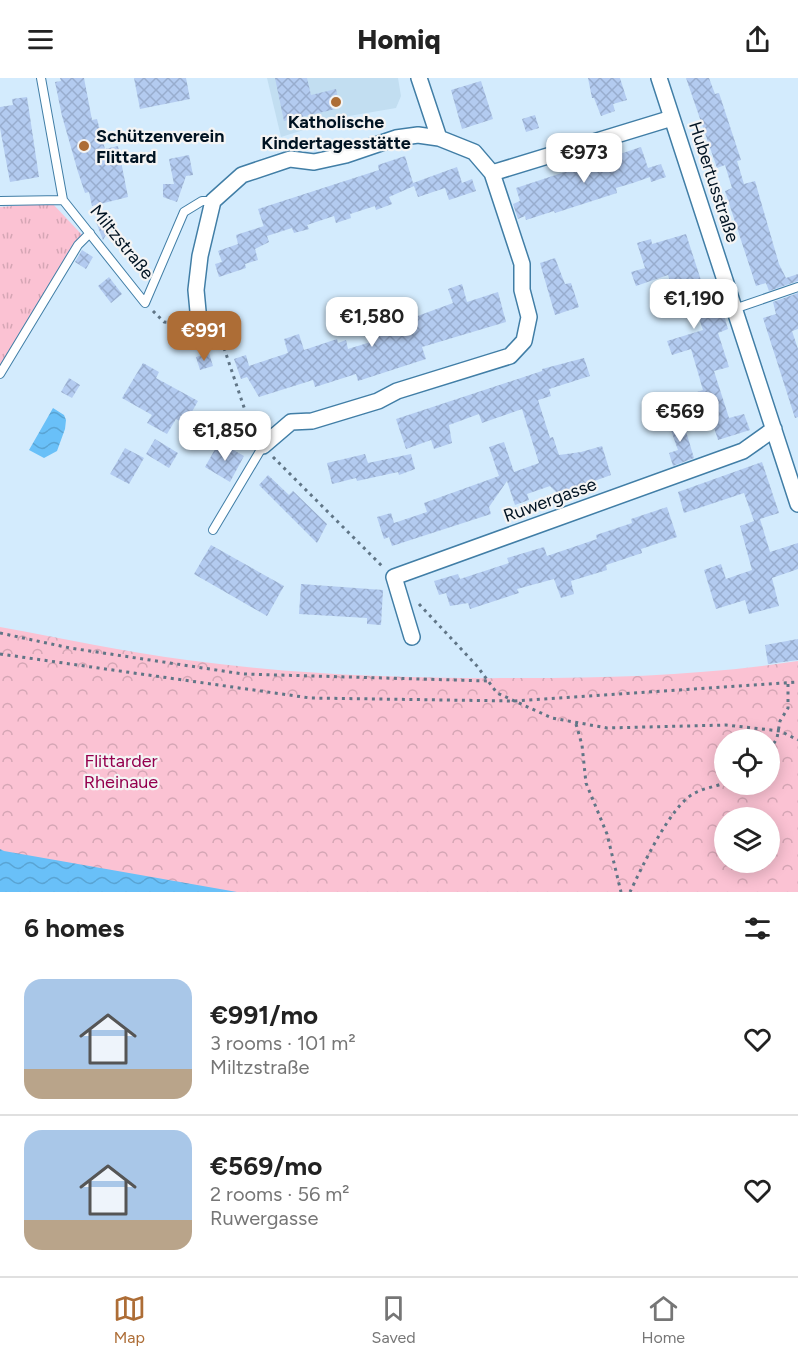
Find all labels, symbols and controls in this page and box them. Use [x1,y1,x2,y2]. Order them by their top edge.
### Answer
icon: menu [24,23,57,56]
text: Homiq [357,23,441,56]
icon: share [741,23,774,56]
marker: Katholische Kindertagesstätte [329,95,343,109]
place label: Katholische Kindertagesstätte [261,111,411,154]
street label: Hubertusstraße [684,119,744,245]
place label: Schützenverein Flittard [96,125,224,168]
pin: €973 [548,133,620,184]
marker: Schützenverein Flittard [77,139,91,153]
text: €973 [560,140,608,164]
street label: Miltzstraße [85,200,159,284]
pin: €1,190 [645,279,743,330]
text: €1,190 [664,286,724,310]
pin: €1,580 [323,297,421,348]
text: €1,580 [340,304,404,328]
pin: €991 [168,311,240,362]
text: €991 [181,318,227,342]
pin: €569 [644,392,716,443]
text: €569 [656,399,704,423]
pin: €1,850 [176,411,274,462]
text: €1,850 [193,418,257,442]
street label: Ruwergasse [500,473,600,527]
map controls [714,729,780,873]
button: locate [714,729,780,795]
park label: Flittarder Rheinaue [84,750,158,793]
button: layers [714,807,780,873]
text: 6 homes [24,912,124,944]
icon: filters [741,912,774,945]
text: €991/mo [210,999,318,1031]
icon: home [72,1003,144,1075]
icon: heart [741,1023,774,1056]
text: 3 rooms · 101 m² [210,1031,356,1055]
text: Miltzstraße [210,1055,309,1079]
text: €569/mo [210,1150,322,1182]
icon: home [72,1154,144,1226]
icon: heart [741,1174,774,1207]
text: 2 rooms · 56 m² [210,1182,349,1206]
text: Ruwergasse [210,1206,318,1230]
tab: Map [113,1292,146,1347]
tab: Saved [372,1292,416,1347]
tab: Home [641,1292,685,1347]

